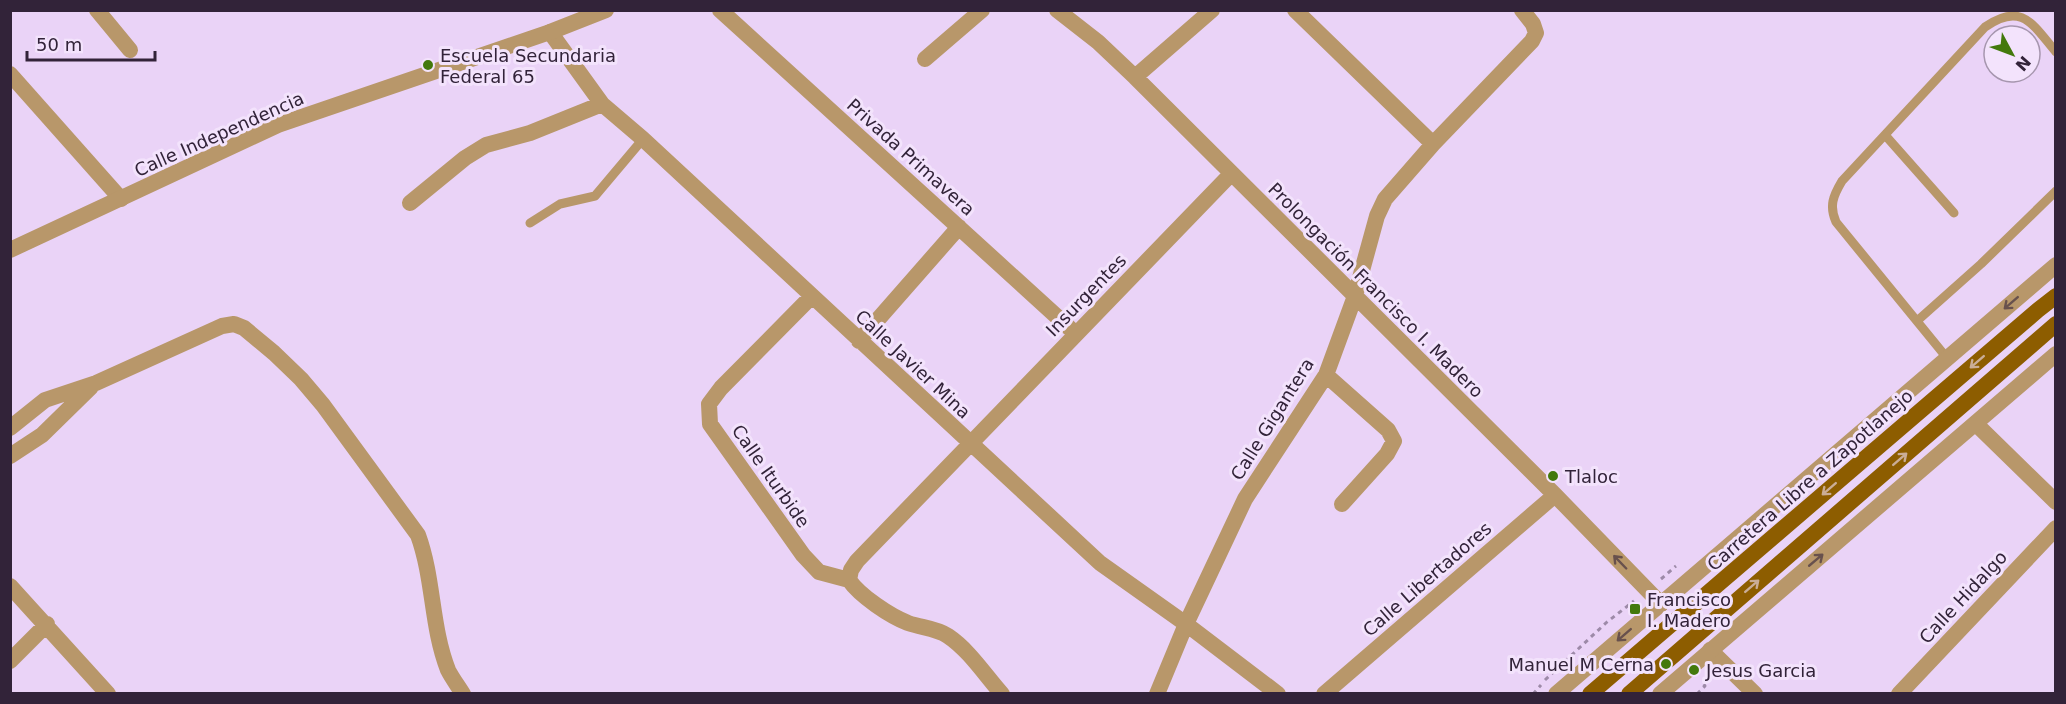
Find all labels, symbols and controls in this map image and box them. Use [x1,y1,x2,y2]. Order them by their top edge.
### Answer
scale bar [27,24,154,62]
north arrow [1982,24,2042,84]
text: 50 m [36,34,82,55]
place label: Escuela Secundaria Federal 65 [440,45,616,87]
text: N [2011,52,2035,75]
marker: Escuela Secundaria Federal 65 [421,58,435,72]
street label: Calle Independencia [131,87,307,181]
street label: Privada Primavera [843,94,979,220]
street label: Prolongación Francisco I. Madero [1264,178,1488,402]
street label: Insurgentes [1042,250,1130,340]
one-way arrow [2004,296,2019,310]
street label: Calle Javier Mina [851,305,975,423]
street label: Calle Gigantera [1226,354,1318,484]
one-way arrow [1969,355,1985,368]
street label: Carretera Libre a Zapotlanejo [1703,385,1917,575]
street label: Calle Iturbide [728,421,814,531]
one-way arrow [1892,452,1907,466]
place label: Tlaloc [1564,466,1618,487]
marker: Tlaloc [1546,469,1560,483]
one-way arrow [1821,482,1837,495]
street label: Calle Libertadores [1358,518,1496,640]
street label: Calle Hidalgo [1915,546,2011,648]
one-way arrow [1808,553,1823,567]
one-way arrow [1613,554,1628,569]
one-way arrow [1744,580,1760,593]
place label: Francisco I. Madero [1647,589,1731,631]
marker: Francisco I. Madero [1628,602,1642,616]
one-way arrow [1616,629,1632,642]
place label: Manuel M Cerna [1508,654,1654,675]
marker: Manuel M Cerna [1659,657,1673,671]
place label: Jesus Garcia [1705,660,1816,681]
marker: Jesus Garcia [1687,663,1701,677]

